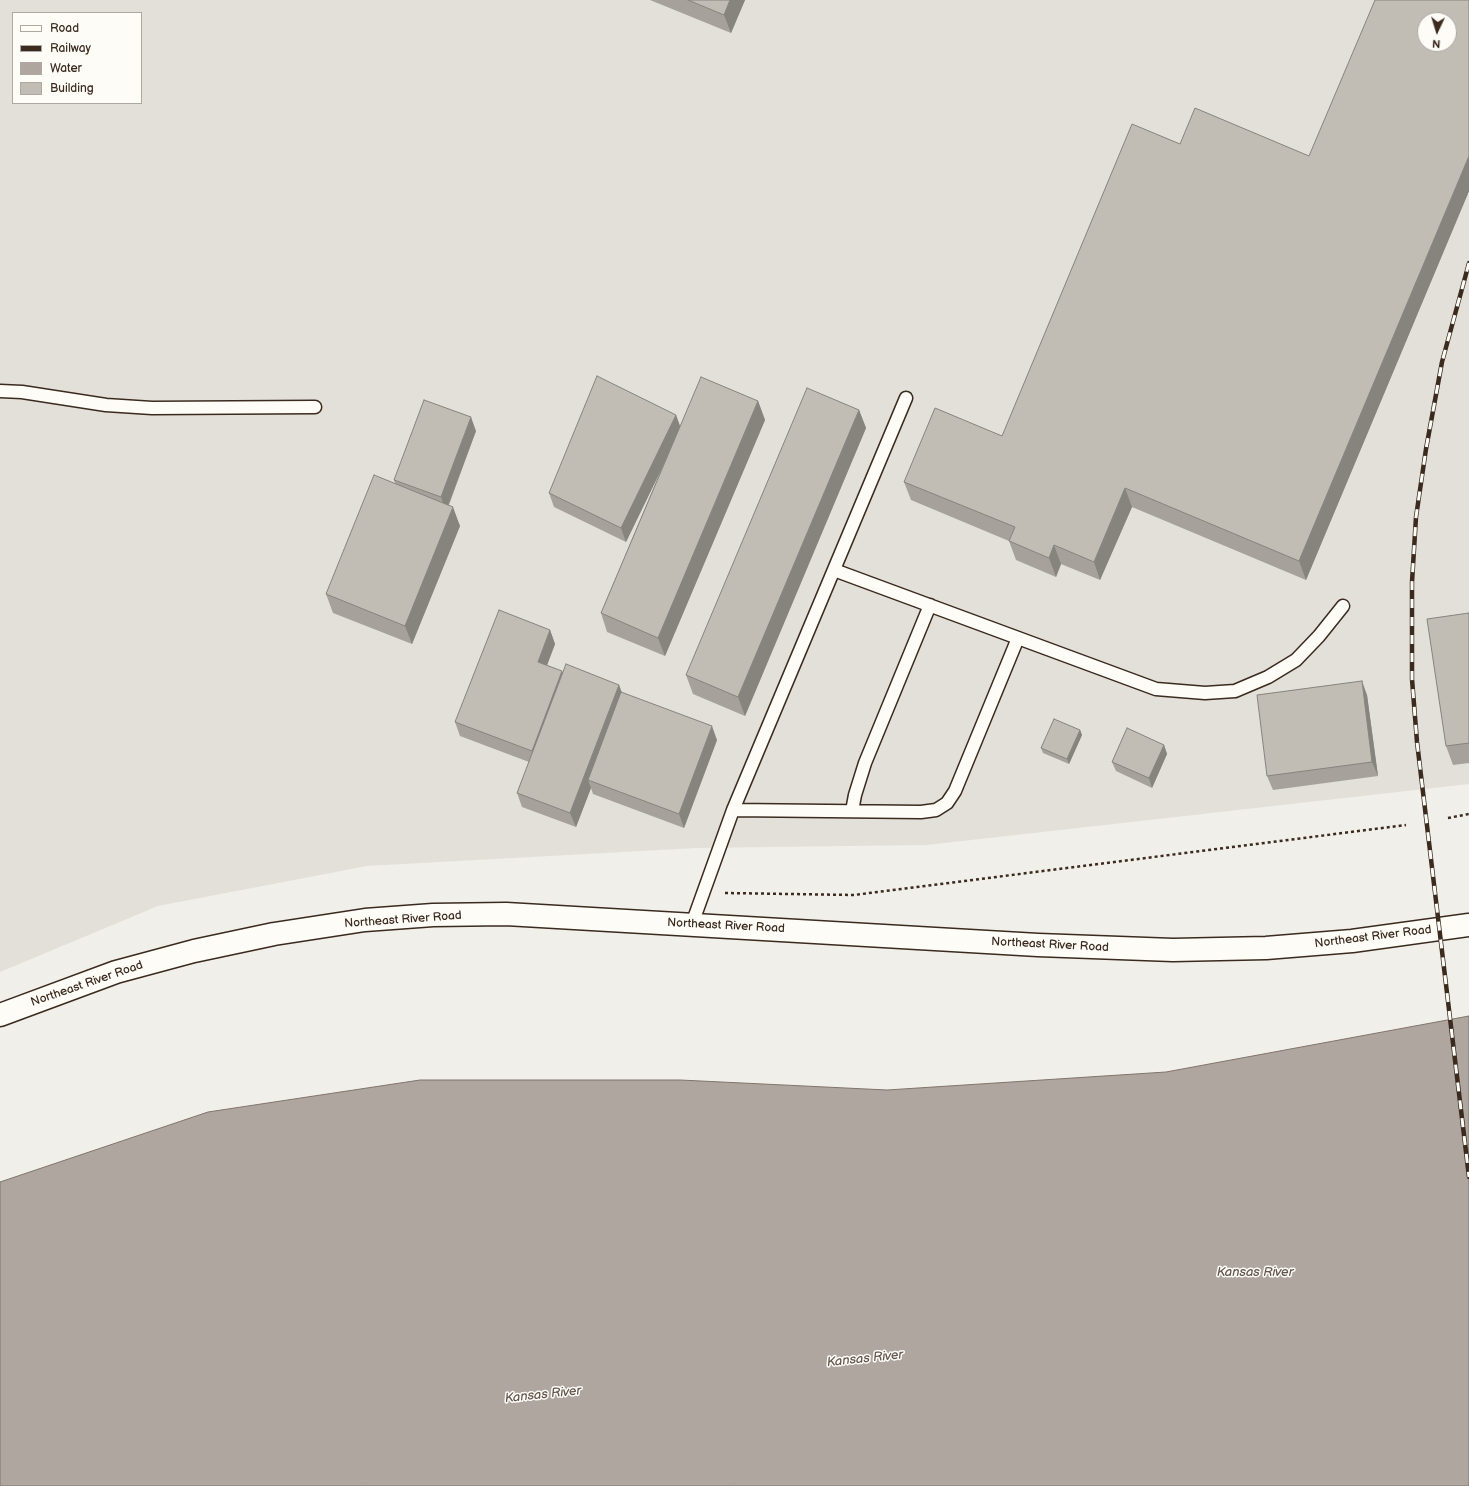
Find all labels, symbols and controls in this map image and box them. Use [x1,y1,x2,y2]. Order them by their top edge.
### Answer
legend [12,12,142,104]
north arrow [1417,12,1457,52]
text: Road [50,21,79,36]
text: N [1432,37,1441,50]
text: Railway [50,41,91,56]
text: Water [50,61,82,76]
text: Building [50,81,94,96]
street label: Northeast River Road [344,909,462,931]
street label: Northeast River Road [667,916,785,936]
street label: Northeast River Road [1314,923,1432,951]
street label: Northeast River Road [991,935,1109,955]
street label: Northeast River Road [29,958,145,1010]
water label: Kansas River [1217,1265,1293,1281]
water label: Kansas River [826,1347,904,1371]
water label: Kansas River [504,1383,582,1407]

